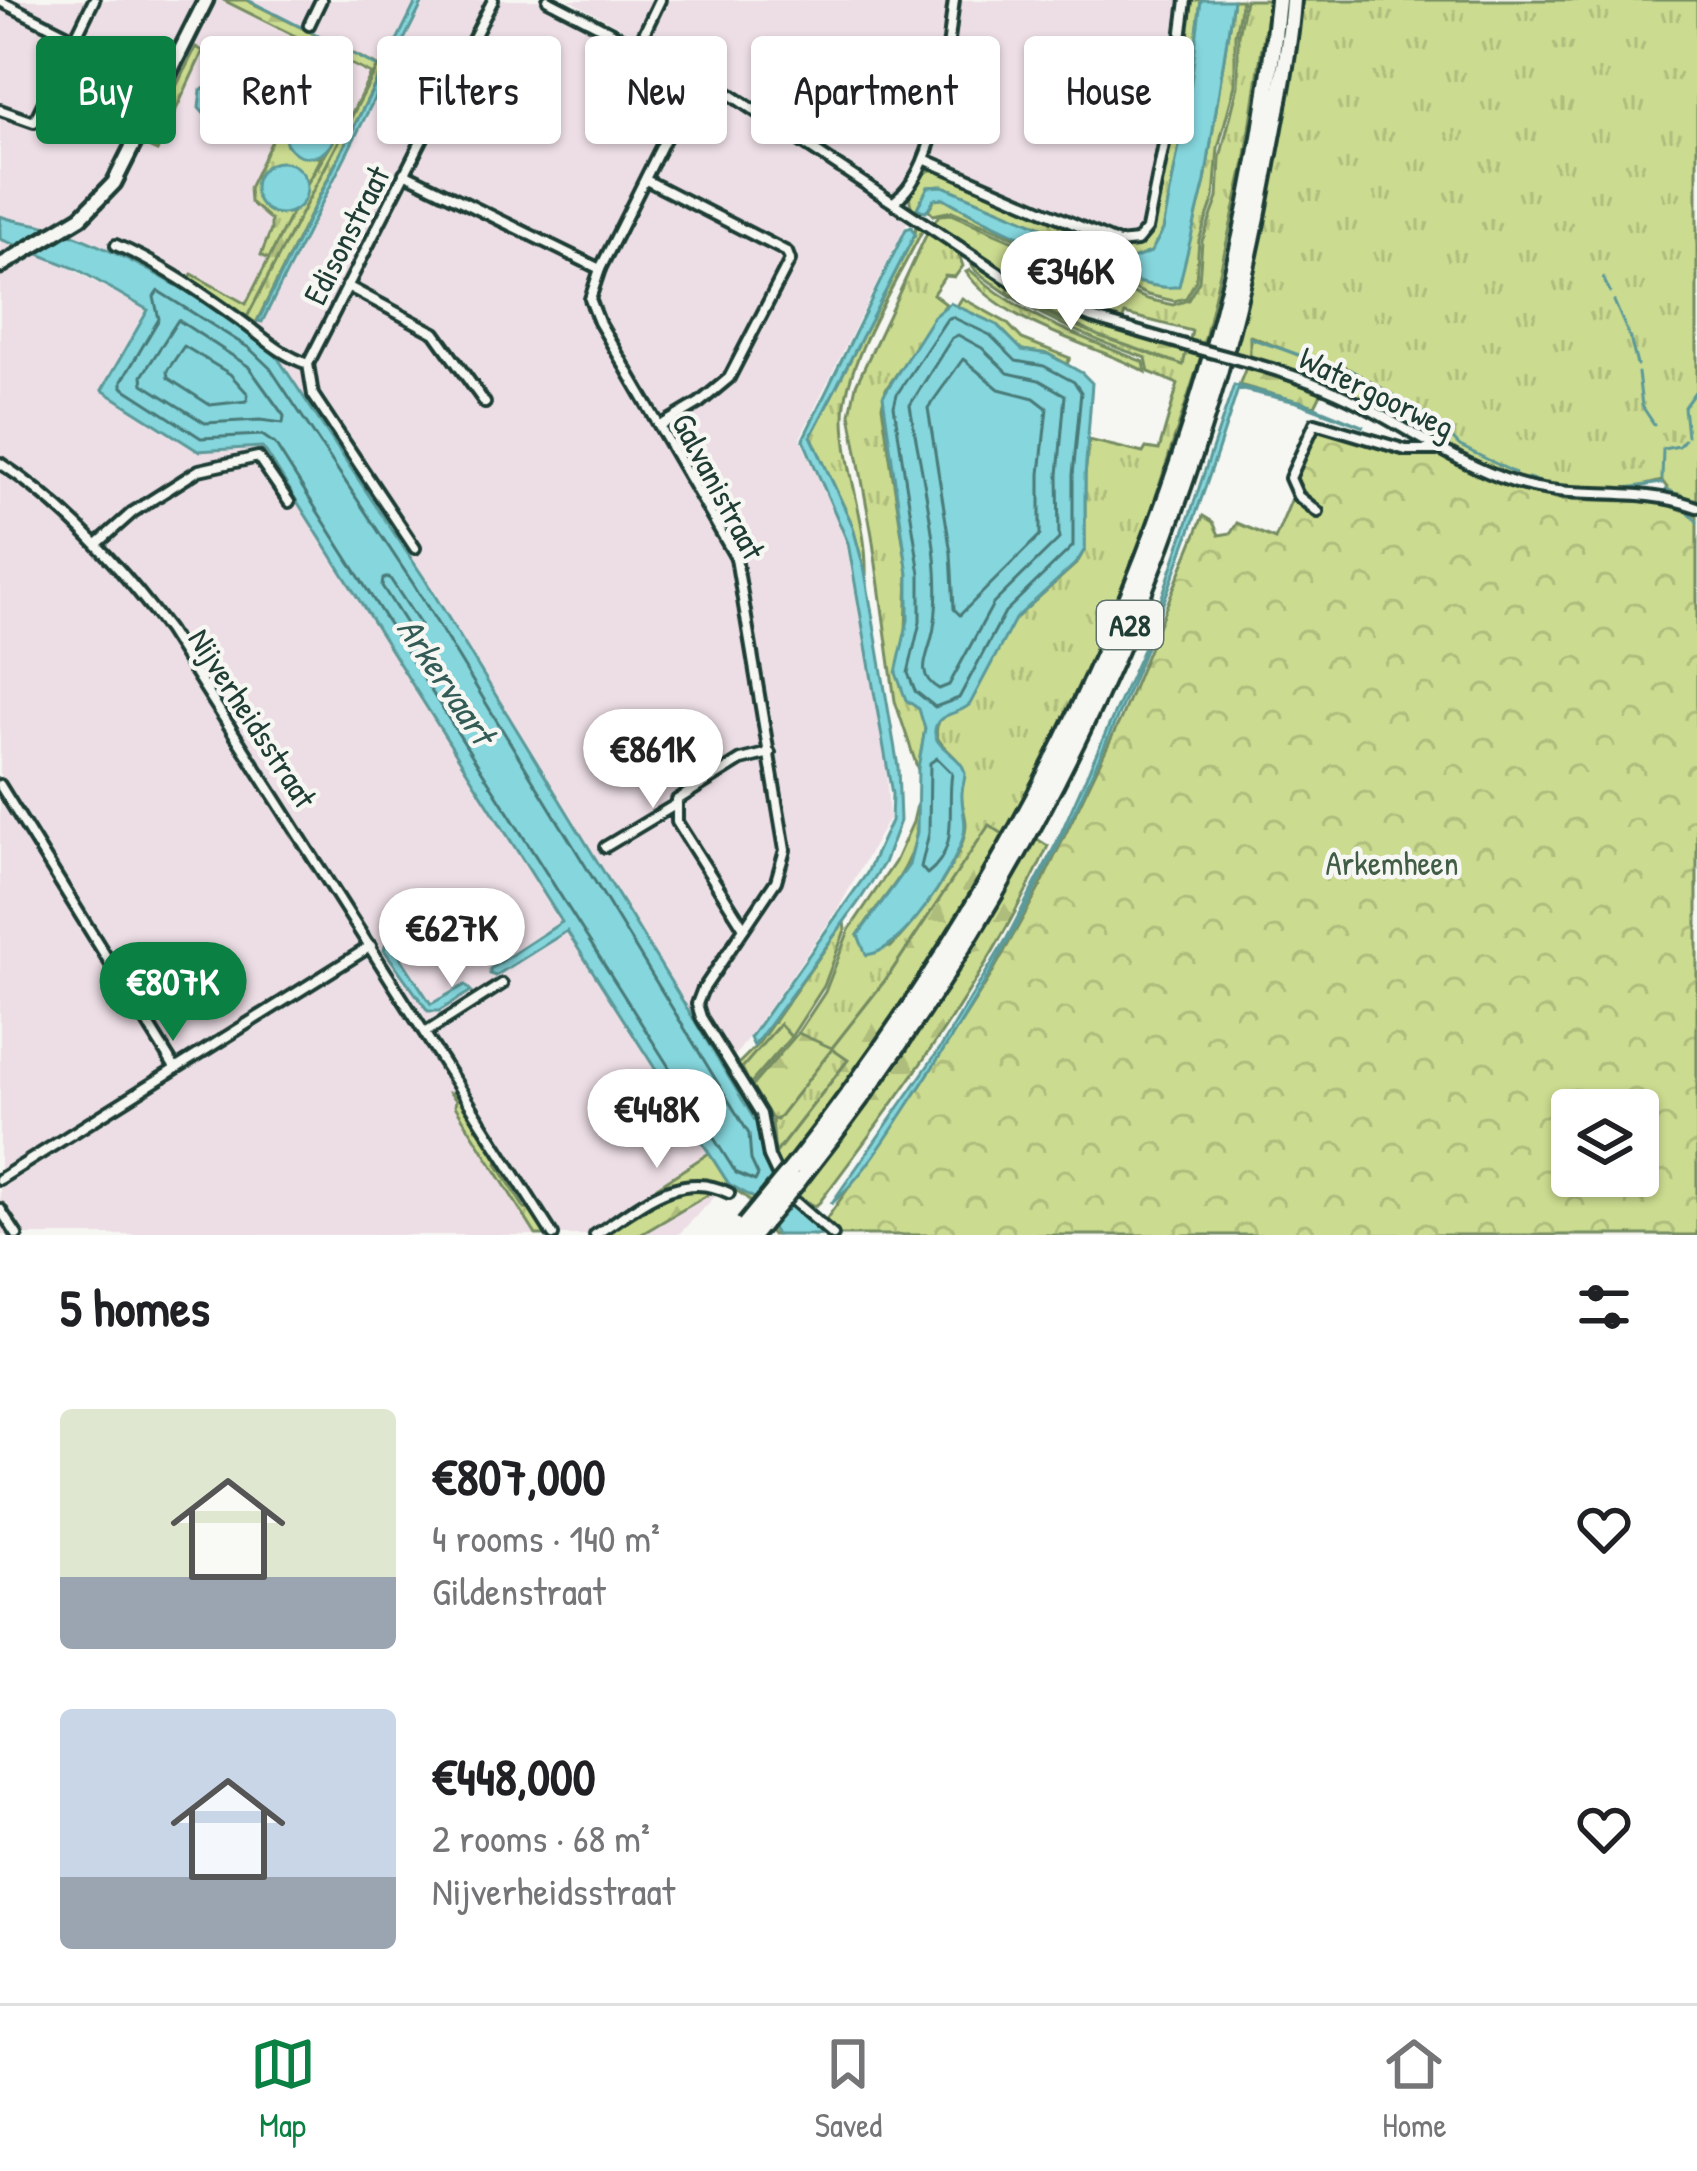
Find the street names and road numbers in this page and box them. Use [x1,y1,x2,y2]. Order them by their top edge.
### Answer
street label: Edisonstraat [292,158,400,312]
street label: Watergoorweg [1292,336,1462,449]
street label: Galvanistraat [662,405,776,568]
road number: A28 [1097,601,1163,649]
street label: Nijverheidsstraat [179,620,328,817]

